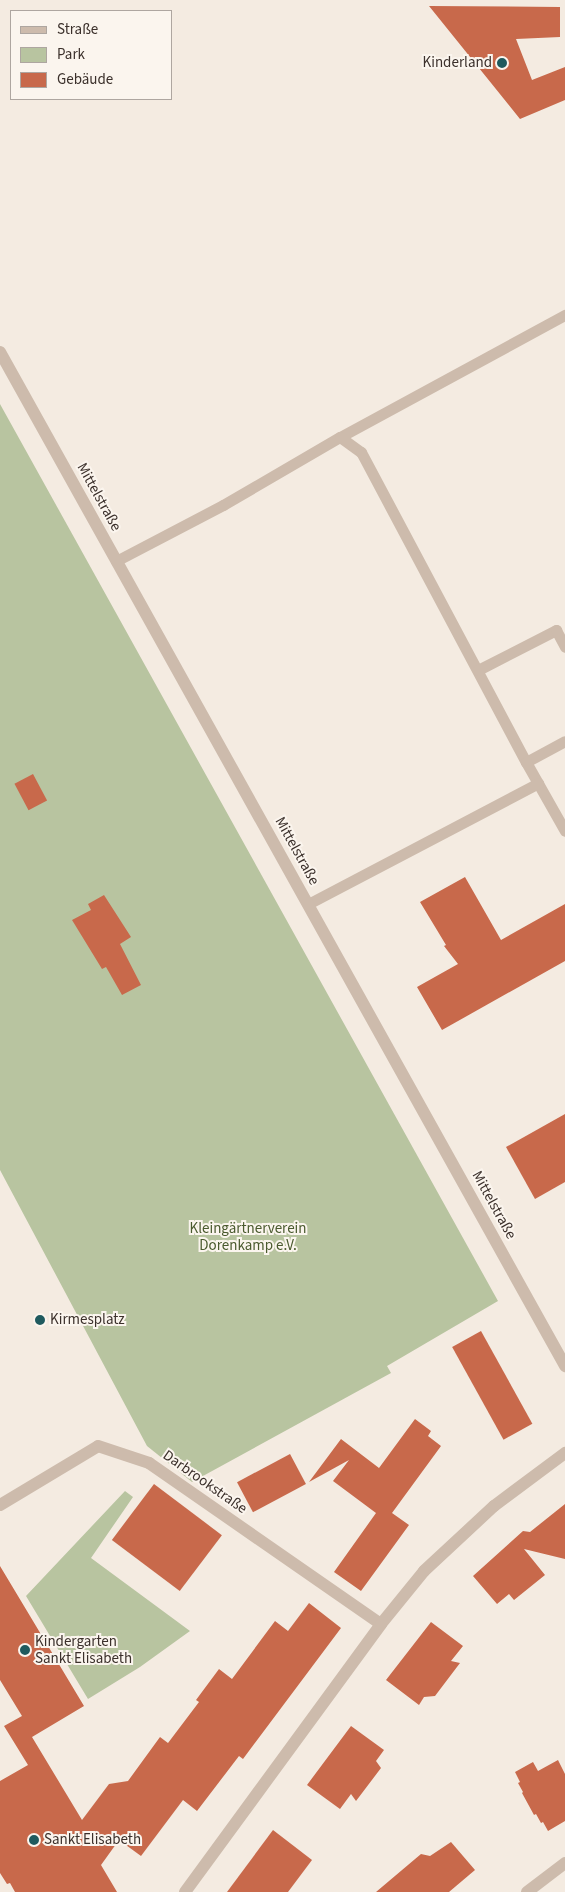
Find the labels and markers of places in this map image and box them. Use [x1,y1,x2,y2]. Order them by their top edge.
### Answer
place label: Kinderland [423,54,492,72]
marker: Kinderland [496,57,508,69]
place label: Kirmesplatz [50,1311,125,1329]
marker: Kirmesplatz [34,1314,46,1326]
place label: Kindergarten Sankt Elisabeth [35,1632,132,1667]
marker: Kindergarten Sankt Elisabeth [19,1644,31,1656]
place label: Sankt Elisabeth [44,1831,141,1849]
marker: Sankt Elisabeth [28,1834,40,1846]

